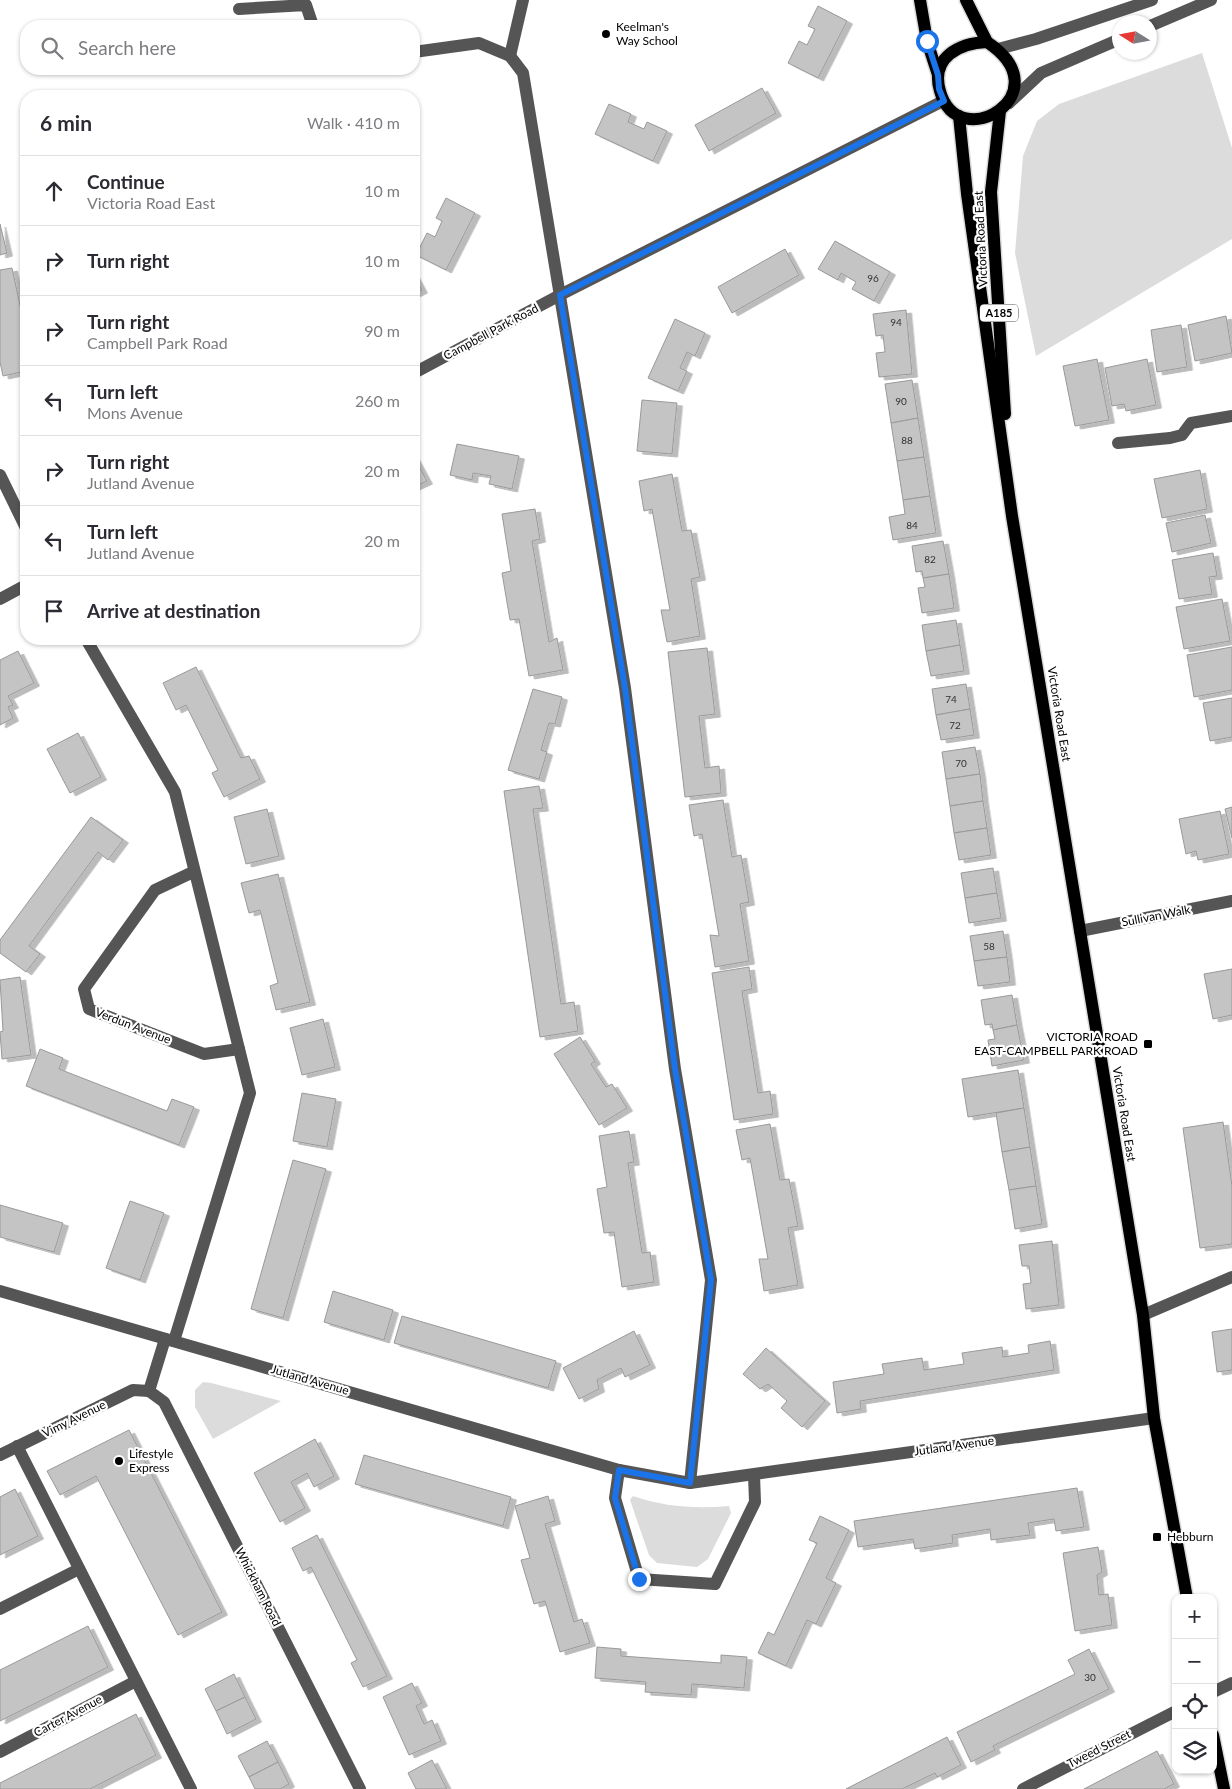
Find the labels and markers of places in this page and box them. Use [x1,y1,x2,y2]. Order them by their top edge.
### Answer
place label: Keelman's Way School [616,19,678,48]
marker: Keelman's Way School [600,28,612,40]
place label: VICTORIA ROAD EAST-CAMPBELL PARK ROAD [974,1029,1138,1058]
marker: VICTORIA ROAD EAST-CAMPBELL PARK ROAD [1142,1038,1154,1050]
place label: Lifestyle Express [129,1446,173,1475]
marker: Lifestyle Express [113,1455,125,1467]
place label: Hebburn [1167,1529,1214,1544]
marker: Hebburn [1151,1531,1163,1543]

